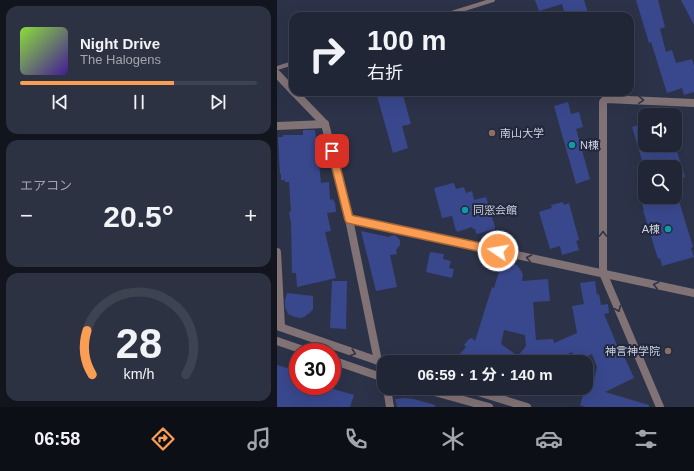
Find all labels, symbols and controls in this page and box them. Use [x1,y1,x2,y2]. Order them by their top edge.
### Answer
text: 100 m [367,25,446,56]
icon: right [301,28,353,80]
text: Night Drive [80,35,160,52]
text: The Halogens [80,52,161,67]
text: 右折 [367,63,403,83]
icon: previous [49,91,71,113]
icon: pause [128,91,150,113]
icon: next [207,91,229,113]
one-way arrow [638,96,644,105]
map controls [638,108,682,204]
button: sound [638,108,682,152]
place label: 南山大学 [500,127,544,139]
marker: 南山大学 [487,128,497,138]
pin [315,134,349,168]
place label: N棟 [580,139,599,151]
icon: arrive [321,140,343,162]
marker: N棟 [567,140,577,150]
button: search [638,160,682,204]
text: エアコン [20,178,72,193]
text: 20.5° [103,200,174,233]
text: − [20,203,33,228]
text: + [244,203,257,228]
place label: 同窓会館 [473,204,517,216]
marker: 同窓会館 [460,205,470,215]
place label: A棟 [642,223,660,235]
marker: A棟 [663,224,673,234]
position arrow [477,230,519,272]
one-way arrow [599,231,607,237]
one-way arrow [526,254,532,262]
one-way arrow [653,281,659,289]
one-way arrow [613,305,621,313]
text: 28 [115,320,162,367]
speed limit sign: 30 [289,343,341,395]
place label: 神言神学院 [605,345,660,357]
marker: 神言神学院 [663,346,673,356]
one-way arrow [350,348,357,356]
text: km/h [123,366,154,382]
text: 06:59 · 1 分 · 140 m [417,366,553,383]
icon: directions [149,425,177,453]
icon: music [245,425,273,453]
icon: phone [342,425,370,453]
icon: climate [439,425,467,453]
icon: car [535,425,563,453]
icon: filters [632,425,660,453]
text: 06:58 [34,429,80,449]

